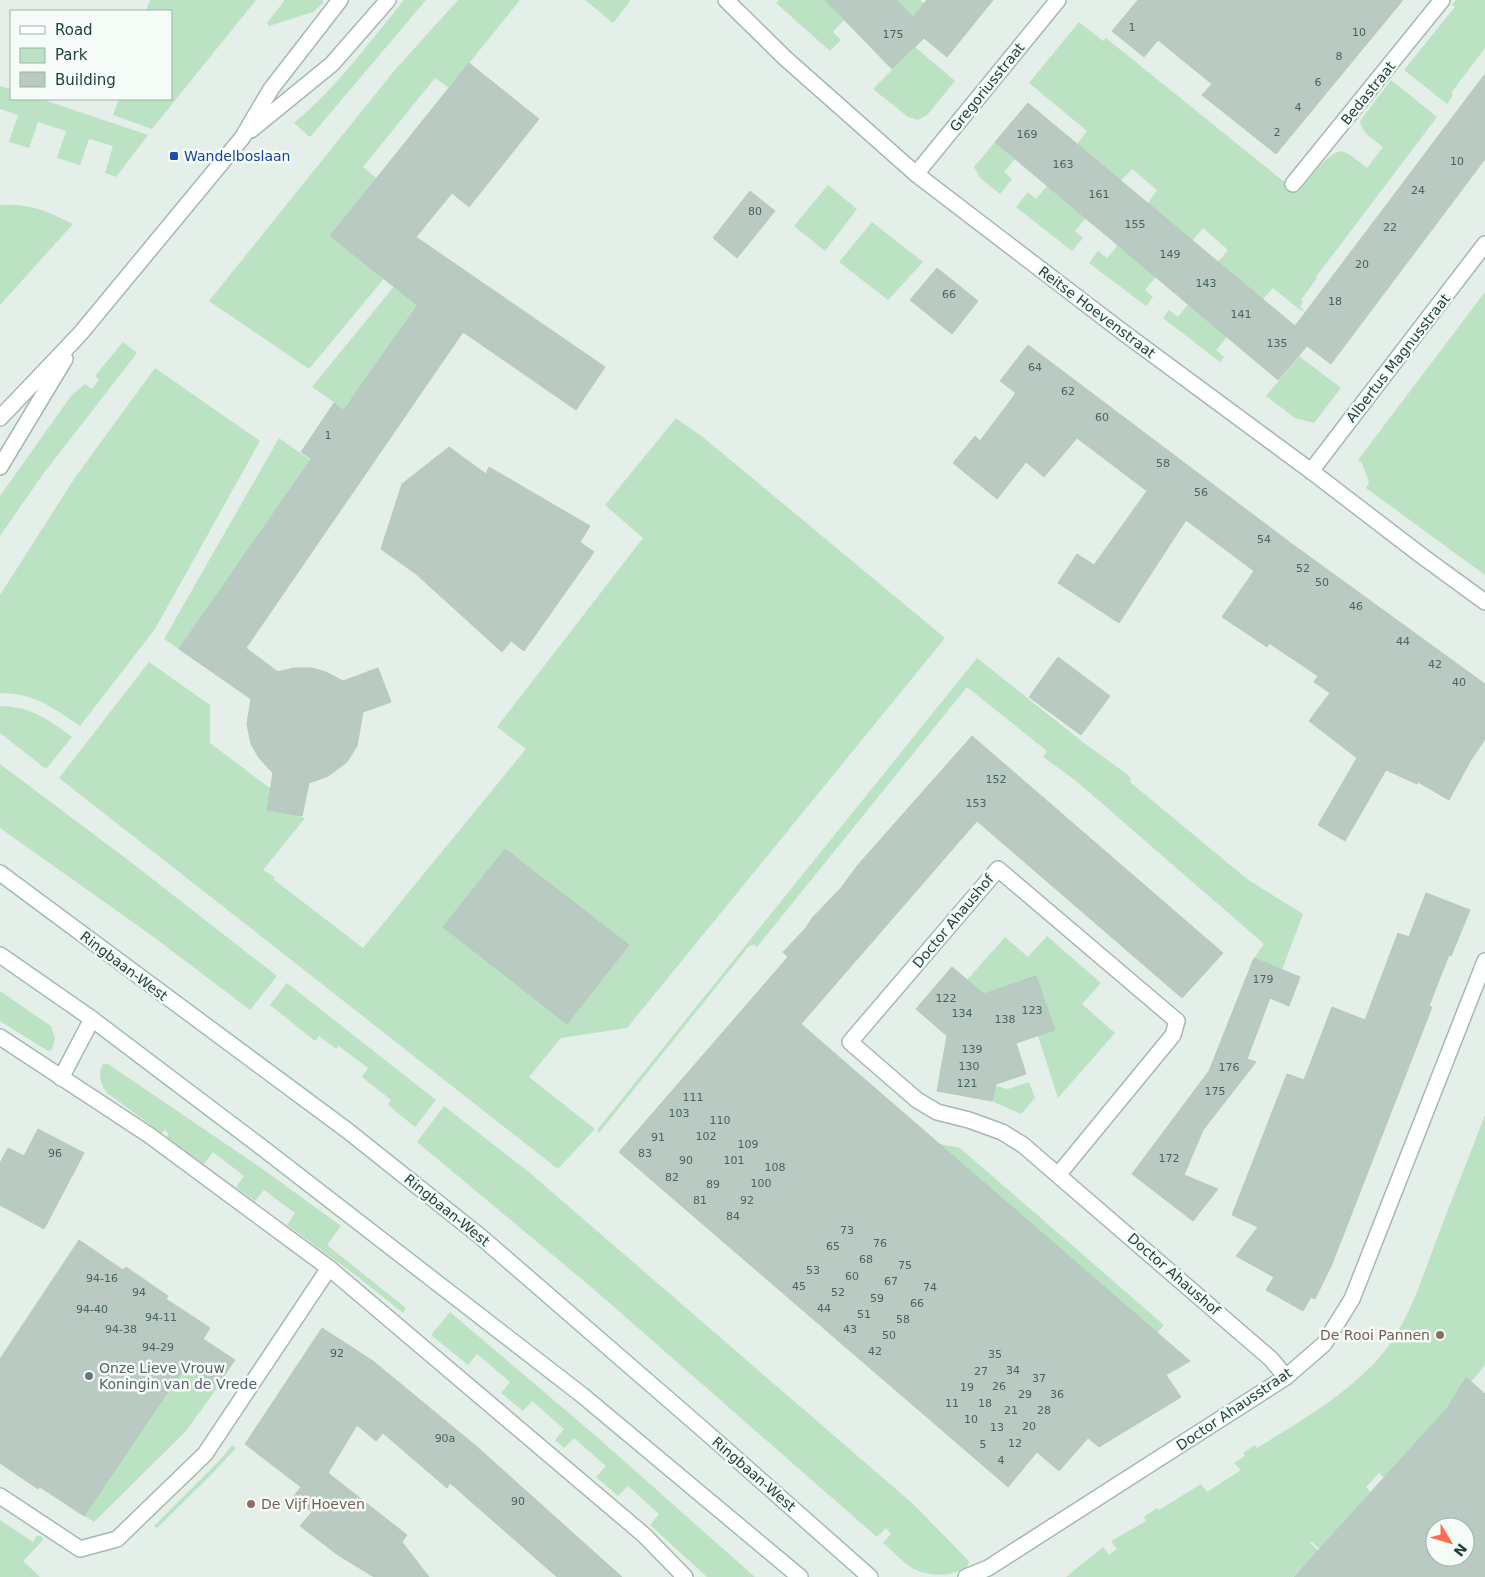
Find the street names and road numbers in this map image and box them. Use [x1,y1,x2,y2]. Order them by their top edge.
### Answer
street label: Gregoriusstraat [946,39,1028,135]
street label: Bedastraat [1338,58,1399,128]
street label: Reitse Hoevenstraat [1035,263,1159,361]
street label: Albertus Magnusstraat [1343,290,1453,425]
street label: Doctor Ahaushof [909,870,997,971]
street label: Ringbaan-West [77,928,171,1004]
street label: Ringbaan-West [401,1171,493,1250]
street label: Doctor Ahaushof [1125,1230,1224,1319]
street label: Doctor Ahausstraat [1173,1364,1295,1454]
street label: Ringbaan-West [709,1433,799,1515]

